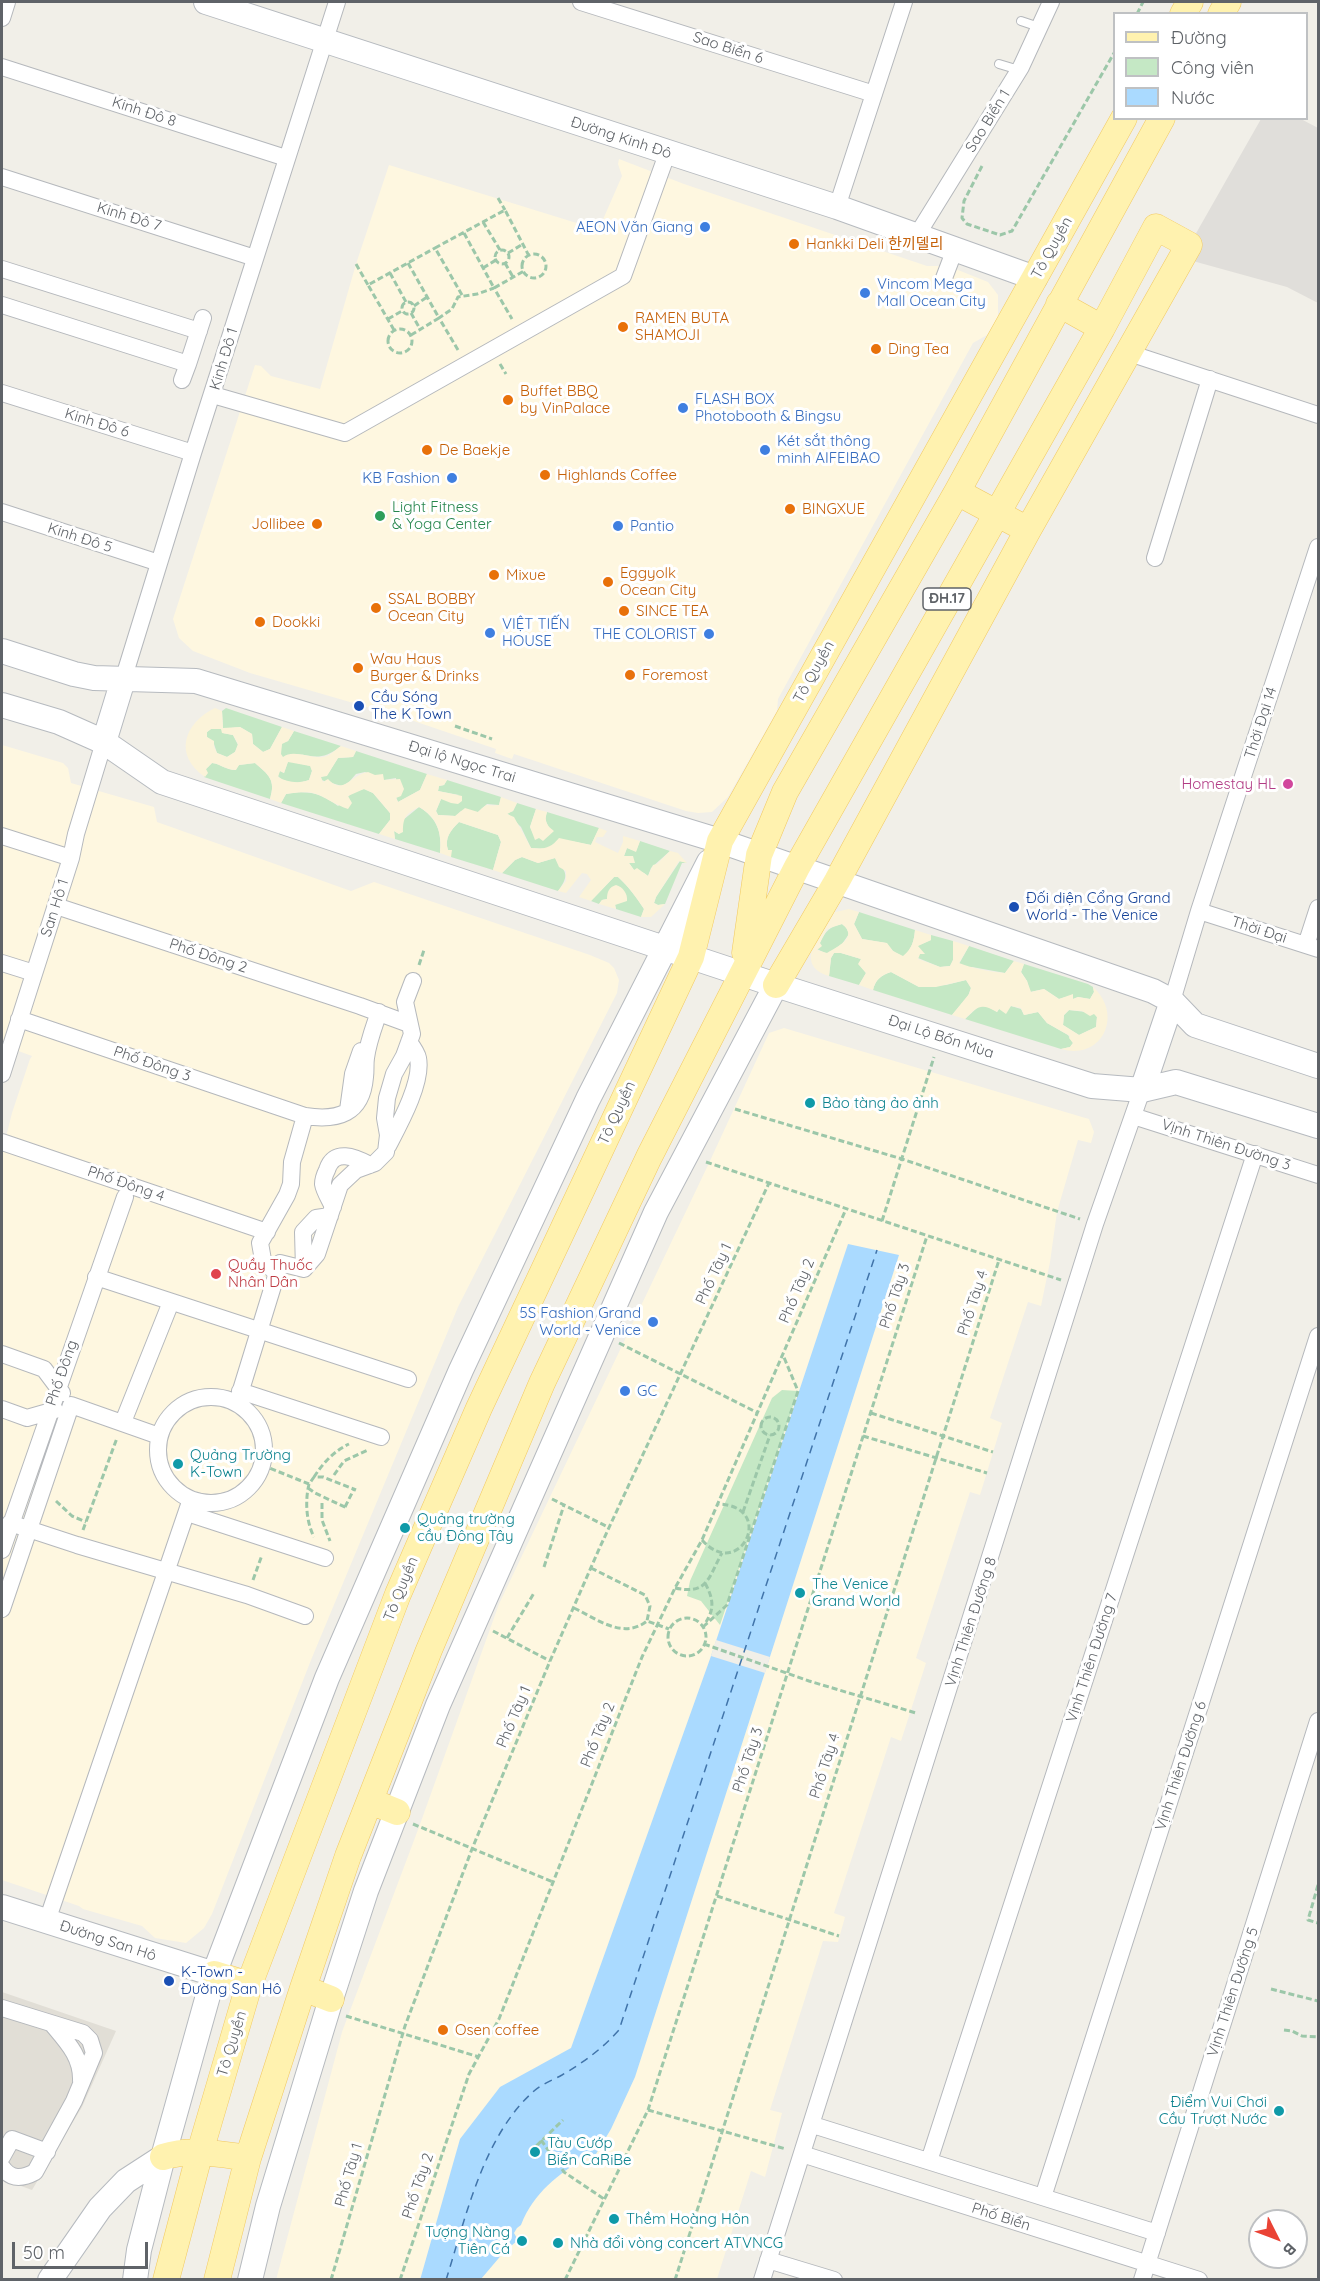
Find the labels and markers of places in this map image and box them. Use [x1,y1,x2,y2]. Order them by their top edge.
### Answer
place label: AEON Văn Giang [576,218,693,236]
marker: AEON Văn Giang [698,220,712,234]
place label: Hankki Deli 한끼델리 [806,235,943,253]
marker: Hankki Deli 한끼델리 [787,237,801,251]
place label: Vincom Mega Mall Ocean City [877,275,986,310]
marker: Vincom Mega Mall Ocean City [858,286,872,300]
place label: RAMEN BUTA SHAMOJI [635,309,729,344]
marker: RAMEN BUTA SHAMOJI [616,320,630,334]
place label: Ding Tea [888,340,949,358]
marker: Ding Tea [869,342,883,356]
place label: Buffet BBQ by VinPalace [520,382,610,417]
place label: FLASH BOX Photobooth & Bingsu [695,390,841,425]
marker: Buffet BBQ by VinPalace [501,393,515,407]
marker: FLASH BOX Photobooth & Bingsu [676,401,690,415]
place label: Két sắt thông minh AIFEIBAO [777,432,880,467]
place label: De Baekje [439,441,510,459]
marker: De Baekje [420,443,434,457]
marker: Két sắt thông minh AIFEIBAO [758,443,772,457]
place label: Highlands Coffee [557,466,677,484]
marker: Highlands Coffee [538,468,552,482]
place label: KB Fashion [362,469,440,487]
marker: KB Fashion [445,471,459,485]
place label: Light Fitness & Yoga Center [392,498,492,533]
place label: BINGXUE [802,500,865,518]
marker: BINGXUE [783,502,797,516]
marker: Light Fitness & Yoga Center [373,509,387,523]
place label: Jollibee [251,515,305,533]
marker: Jollibee [310,517,324,531]
place label: Pantio [630,517,674,535]
marker: Pantio [611,519,625,533]
place label: Eggyolk Ocean City [620,564,696,599]
place label: Mixue [506,566,546,584]
marker: Mixue [487,568,501,582]
marker: Eggyolk Ocean City [601,575,615,589]
place label: SSAL BOBBY Ocean City [388,590,475,625]
marker: SSAL BOBBY Ocean City [369,601,383,615]
place label: SINCE TEA [636,602,709,620]
marker: SINCE TEA [617,604,631,618]
place label: Dookki [272,613,320,631]
marker: Dookki [253,615,267,629]
place label: VIỆT TIẾN HOUSE [502,615,570,650]
place label: THE COLORIST [593,625,697,643]
marker: VIỆT TIẾN HOUSE [483,626,497,640]
marker: THE COLORIST [702,627,716,641]
place label: Wau Haus Burger & Drinks [370,650,479,685]
marker: Wau Haus Burger & Drinks [351,661,365,675]
place label: Foremost [642,666,708,684]
marker: Foremost [623,668,637,682]
place label: Cầu Sóng The K Town [371,688,452,723]
marker: Cầu Sóng The K Town [352,699,366,713]
place label: Homestay HL [1181,775,1276,793]
marker: Homestay HL [1281,777,1295,791]
place label: Đối diện Cổng Grand World - The Venice [1026,889,1171,924]
marker: Đối diện Cổng Grand World - The Venice [1007,900,1021,914]
place label: Bảo tàng ảo ảnh [822,1094,939,1112]
marker: Bảo tàng ảo ảnh [803,1096,817,1110]
place label: Quầy Thuốc Nhân Dân [228,1256,313,1291]
marker: Quầy Thuốc Nhân Dân [209,1267,223,1281]
place label: 5S Fashion Grand World - Venice [520,1304,641,1339]
marker: 5S Fashion Grand World - Venice [646,1315,660,1329]
place label: GC [637,1382,657,1400]
marker: GC [618,1384,632,1398]
place label: Quảng Trường K-Town [190,1446,291,1481]
marker: Quảng Trường K-Town [171,1457,185,1471]
place label: Quảng trường cầu Đông Tây [417,1510,515,1545]
marker: Quảng trường cầu Đông Tây [398,1521,412,1535]
place label: The Venice Grand World [812,1575,900,1610]
marker: The Venice Grand World [793,1586,807,1600]
place label: K-Town - Đường San Hô [181,1963,282,1998]
marker: K-Town - Đường San Hô [162,1974,176,1988]
place label: Osen coffee [455,2021,539,2039]
marker: Osen coffee [436,2023,450,2037]
place label: Điểm Vui Chơi Cầu Trượt Nước [1159,2093,1267,2128]
marker: Điểm Vui Chơi Cầu Trượt Nước [1272,2104,1286,2118]
place label: Tàu Cướp Biển CaRiBe [547,2134,632,2169]
marker: Tàu Cướp Biển CaRiBe [528,2145,542,2159]
place label: Thềm Hoàng Hôn [626,2210,749,2228]
marker: Thềm Hoàng Hôn [607,2212,621,2226]
place label: Tượng Nàng Tiên Cá [425,2223,510,2258]
marker: Tượng Nàng Tiên Cá [515,2234,529,2248]
place label: Nhà đổi vòng concert ATVNCG [570,2234,783,2252]
marker: Nhà đổi vòng concert ATVNCG [551,2236,565,2250]

